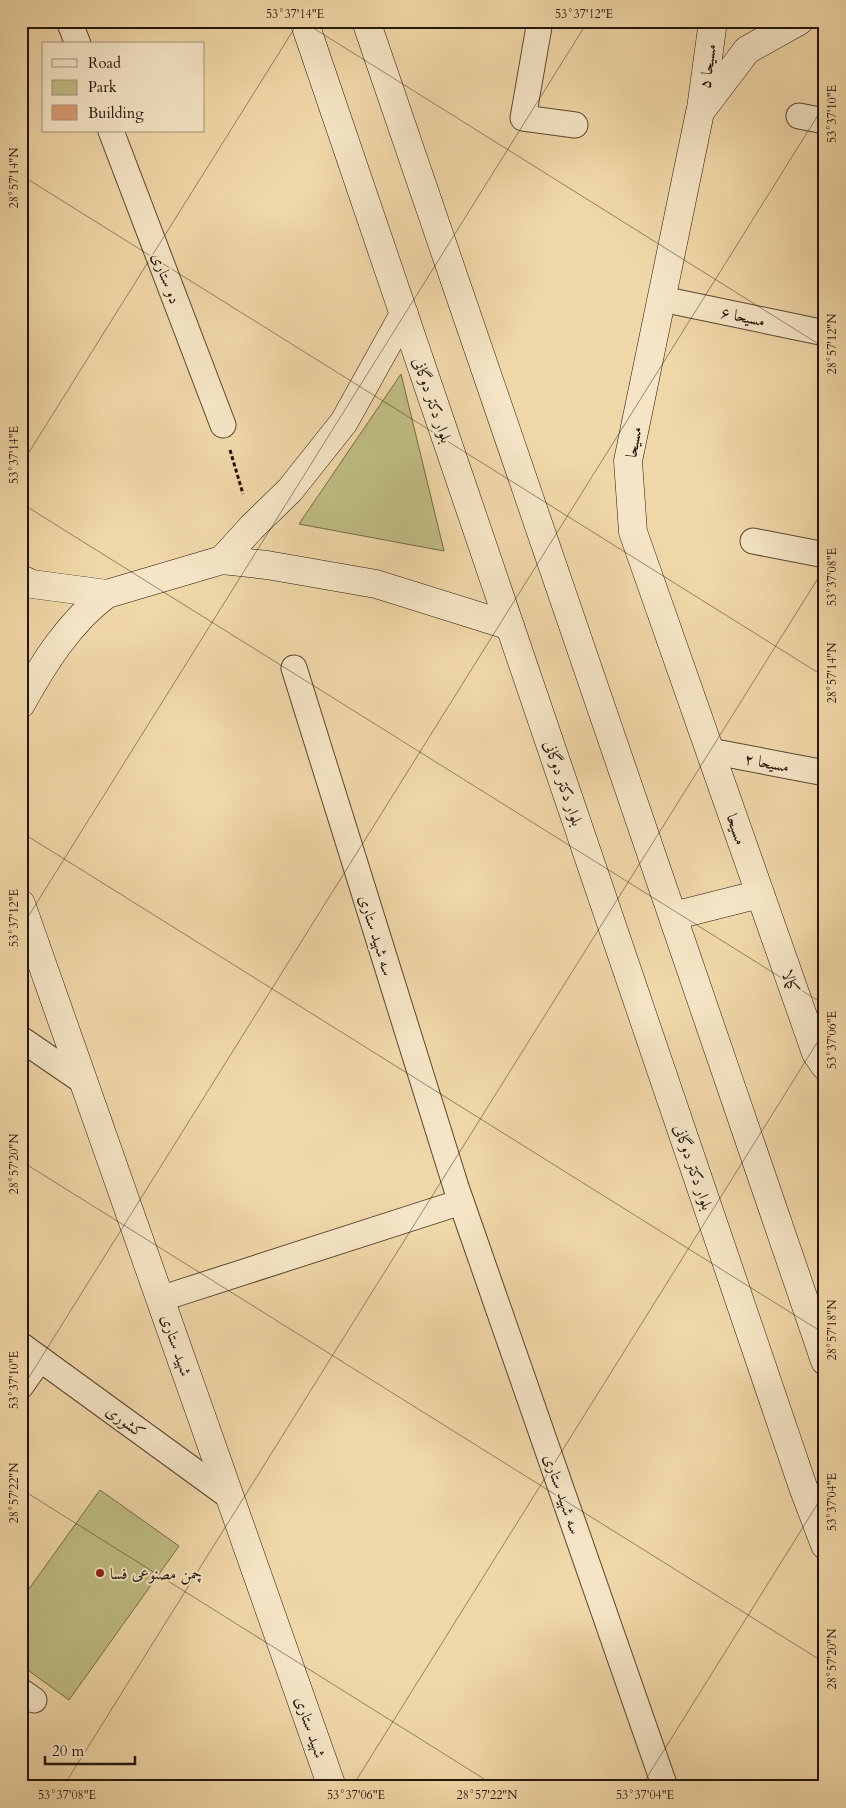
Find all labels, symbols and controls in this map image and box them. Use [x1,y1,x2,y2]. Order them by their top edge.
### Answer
text: 53°37'14"E [266,6,324,22]
text: 53°37'12"E [555,6,613,22]
legend [42,42,205,132]
street label: مسيحا ۵ [694,42,722,90]
text: Road [88,53,121,73]
text: Park [88,77,117,97]
text: 53°37'10"E [824,85,840,143]
text: Building [88,103,144,123]
text: 28°57'14"N [6,147,22,208]
street label: دو ستاری [146,250,186,307]
street label: مسيحا ۶ [718,302,767,332]
text: 28°57'12"N [824,313,840,374]
street label: بلوار دکتر دوگانی [407,354,457,446]
street label: مسیحا [620,425,648,460]
text: 53°37'14"E [6,426,22,484]
text: 53°37'08"E [824,548,840,606]
text: 28°57'14"N [824,642,840,703]
street label: بلوار دکتر دوگانی [538,737,588,829]
street label: مسيحا ۲ [743,748,791,778]
street label: مسیحا [721,811,752,848]
text: 53°37'12"E [6,889,22,947]
street label: سه شهید ستاری [353,892,399,978]
street label: کمالا [776,967,804,996]
text: 53°37'06"E [824,1011,840,1069]
street label: بلوار دکتر دوگانی [668,1121,718,1213]
text: 28°57'20"N [6,1133,22,1194]
text: 28°57'18"N [824,1299,840,1360]
street label: شهید ستاری [155,1312,197,1379]
text: 53°37'10"E [6,1351,22,1409]
street label: کشوری [101,1400,150,1444]
street label: سه شهید ستاری [538,1451,586,1537]
text: 28°57'22"N [6,1462,22,1523]
text: 53°37'04"E [824,1473,840,1531]
place label: چمن مصنوعی فسا [110,1563,202,1585]
marker: چمن مصنوعی فسا [94,1567,106,1579]
text: 28°57'20"N [824,1628,840,1689]
street label: شهید ستاری [289,1694,331,1761]
scale bar [45,1733,135,1765]
text: 20 m [52,1741,84,1761]
text: 53°37'08"E [38,1787,96,1803]
text: 53°37'06"E [327,1787,385,1803]
text: 28°57'22"N [457,1787,518,1803]
text: 53°37'04"E [616,1787,674,1803]

